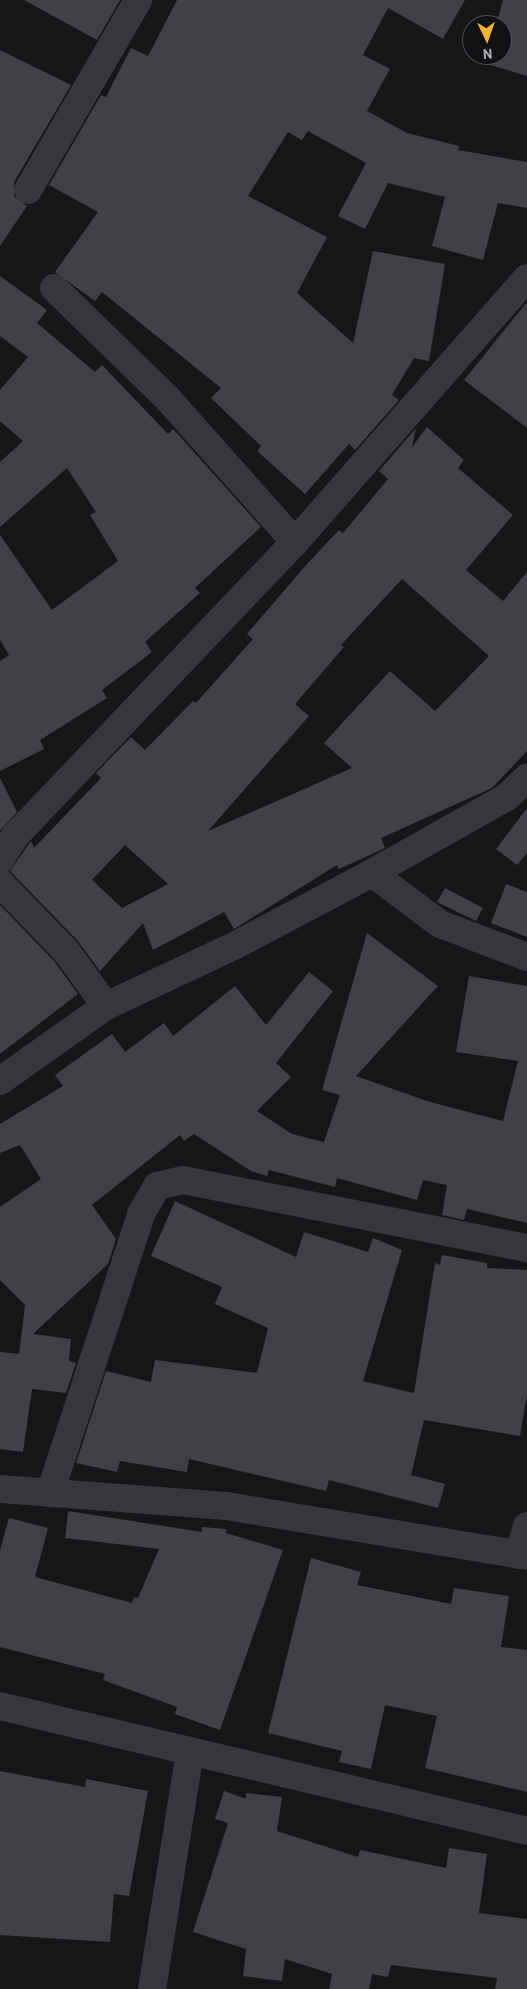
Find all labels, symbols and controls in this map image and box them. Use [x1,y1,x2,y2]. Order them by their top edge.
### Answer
north arrow [462,15,512,65]
text: N [483,46,493,63]

